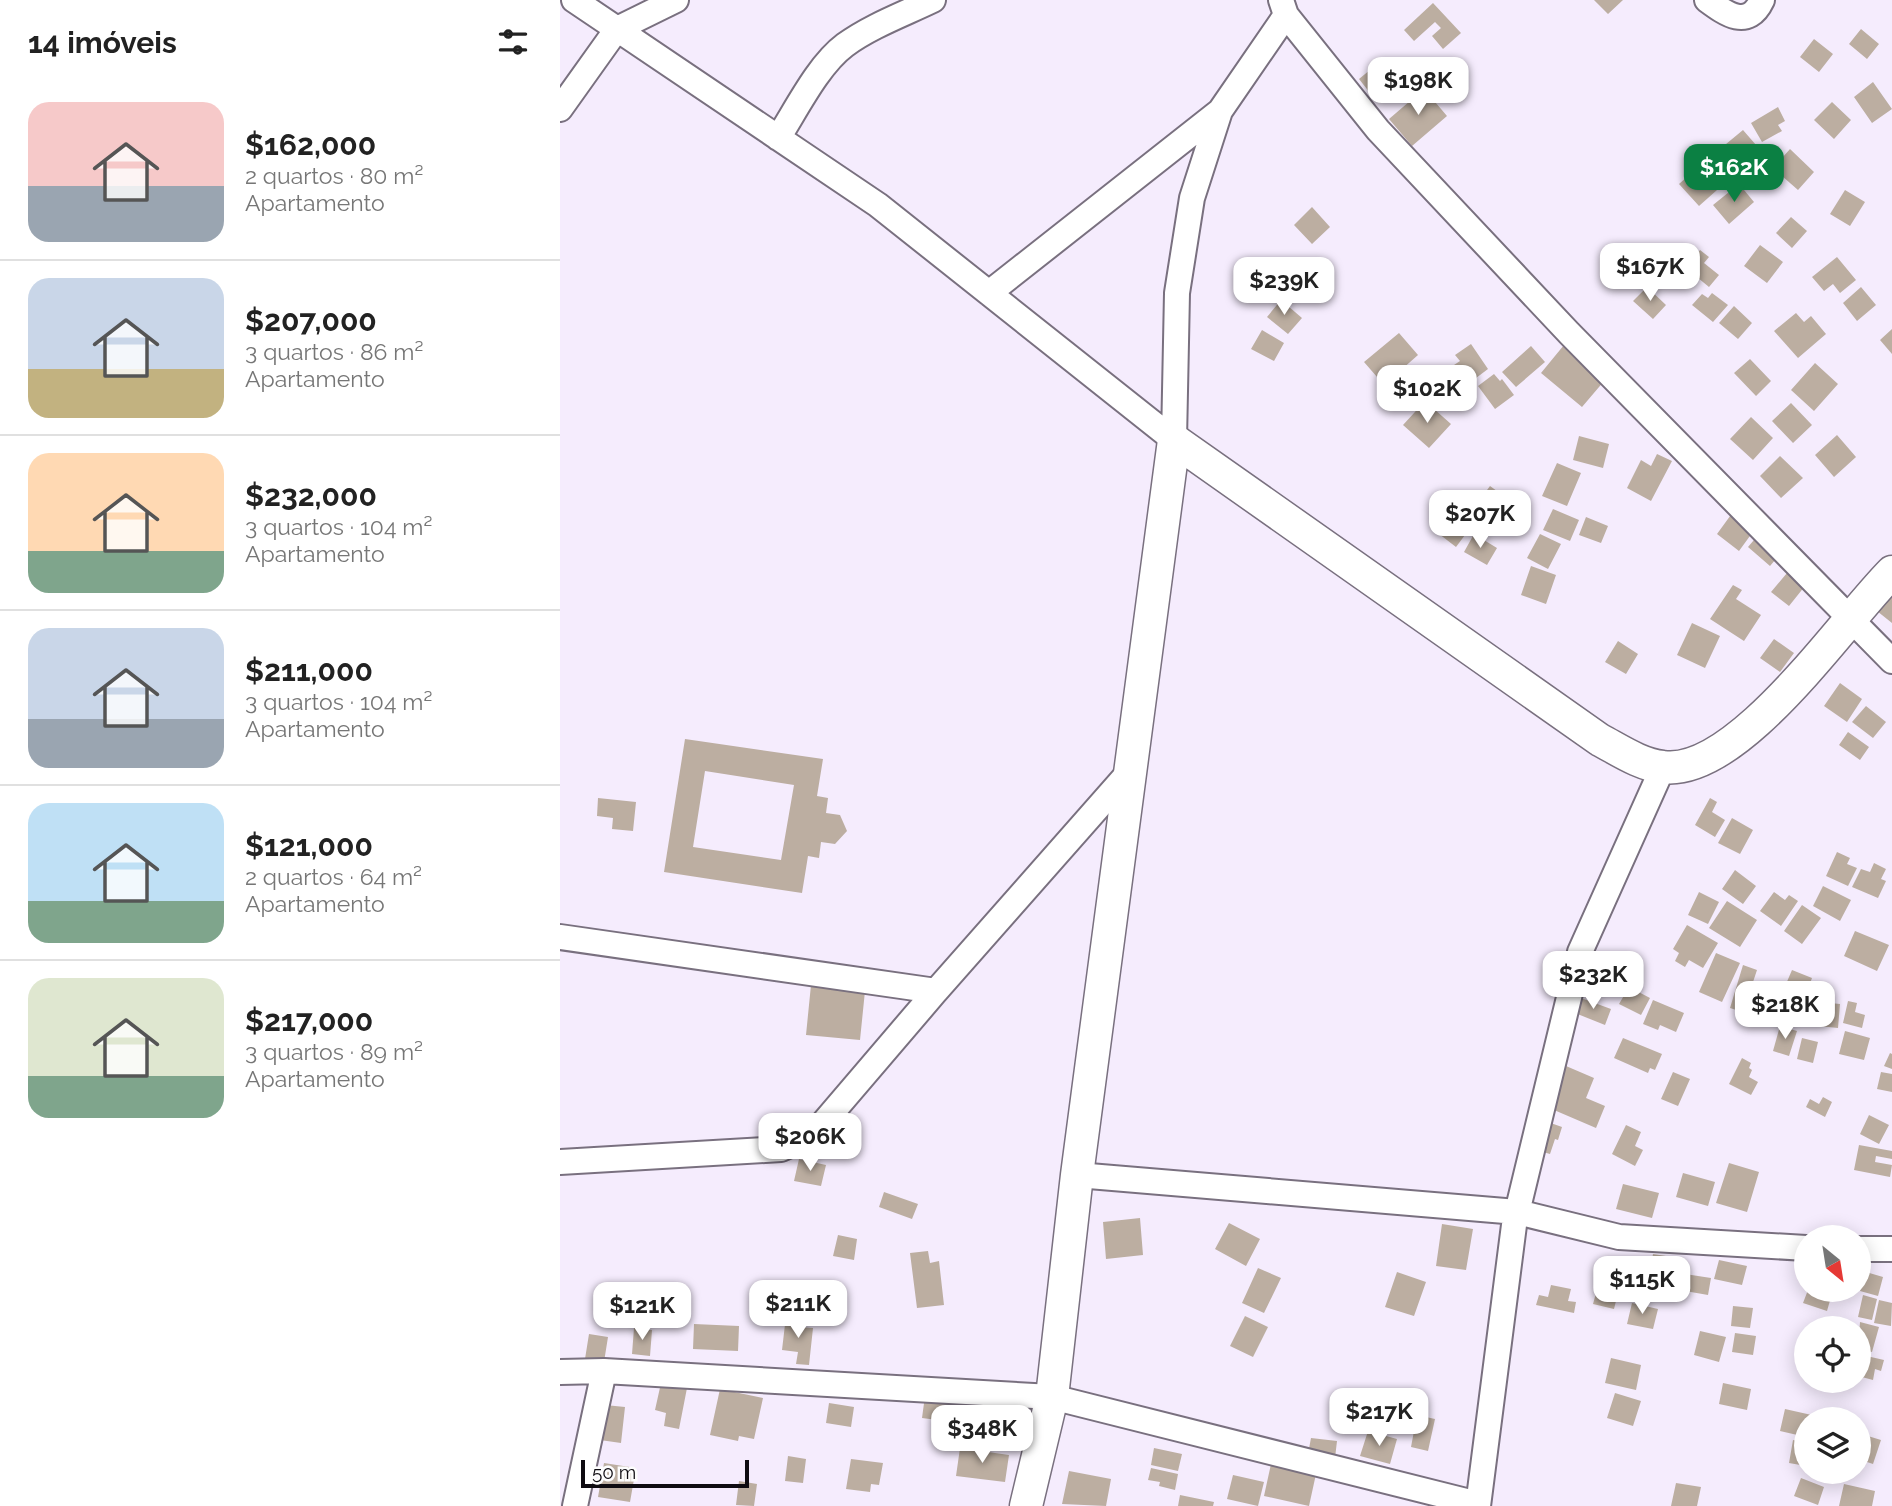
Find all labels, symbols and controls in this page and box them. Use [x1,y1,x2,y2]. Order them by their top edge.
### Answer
icon: filters [494,23,532,61]
text: 14 imóveis [28,25,177,60]
pin: $198K [1369,58,1467,117]
text: $198K [1384,66,1452,93]
text: $162,000 [245,127,376,162]
icon: home [84,130,168,214]
pin: $162K [1685,144,1783,204]
text: $162K [1700,153,1768,180]
text: 2 quartos · 80 m² [245,162,423,189]
text: Apartamento [245,189,385,216]
pin: $167K [1601,244,1699,303]
text: $167K [1616,252,1684,279]
pin: $239K [1235,258,1333,317]
text: $239K [1249,266,1319,293]
text: $207,000 [245,303,377,338]
icon: home [84,306,168,390]
text: 3 quartos · 86 m² [245,338,423,365]
text: Apartamento [245,365,385,392]
pin: $102K [1378,366,1476,425]
text: $102K [1393,374,1461,401]
text: $232,000 [245,478,377,513]
icon: home [84,481,168,565]
pin: $207K [1431,490,1529,550]
text: $207K [1445,499,1515,526]
text: 3 quartos · 104 m² [245,513,432,540]
text: Apartamento [245,540,385,567]
text: $211,000 [245,653,373,688]
icon: home [84,656,168,740]
text: 3 quartos · 104 m² [245,688,432,715]
text: Apartamento [245,715,385,742]
text: $121,000 [245,828,373,863]
icon: home [84,831,168,915]
text: 2 quartos · 64 m² [245,863,422,890]
text: Apartamento [245,890,385,917]
pin: $232K [1544,951,1642,1011]
text: $232K [1559,960,1627,987]
pin: $218K [1736,982,1834,1041]
text: $218K [1751,990,1819,1017]
text: $217,000 [245,1003,373,1038]
icon: home [84,1006,168,1090]
text: 3 quartos · 89 m² [245,1038,423,1065]
text: Apartamento [245,1065,385,1092]
pin: $206K [761,1114,859,1173]
text: $206K [774,1122,846,1149]
north arrow [1794,1225,1871,1302]
map controls [1794,1225,1871,1484]
pin: $115K [1593,1256,1691,1316]
text: $115K [1609,1265,1675,1292]
pin: $211K [749,1280,847,1340]
pin: $121K [593,1282,691,1342]
text: $211K [765,1289,831,1316]
text: $121K [609,1291,675,1318]
button: locate [1794,1316,1871,1393]
pin: $217K [1330,1388,1428,1448]
text: $217K [1345,1397,1413,1424]
pin: $348K [933,1406,1031,1465]
button: layers [1794,1407,1871,1484]
text: $348K [947,1414,1017,1441]
scale bar [581,1457,749,1489]
text: 50 m [592,1461,636,1483]

